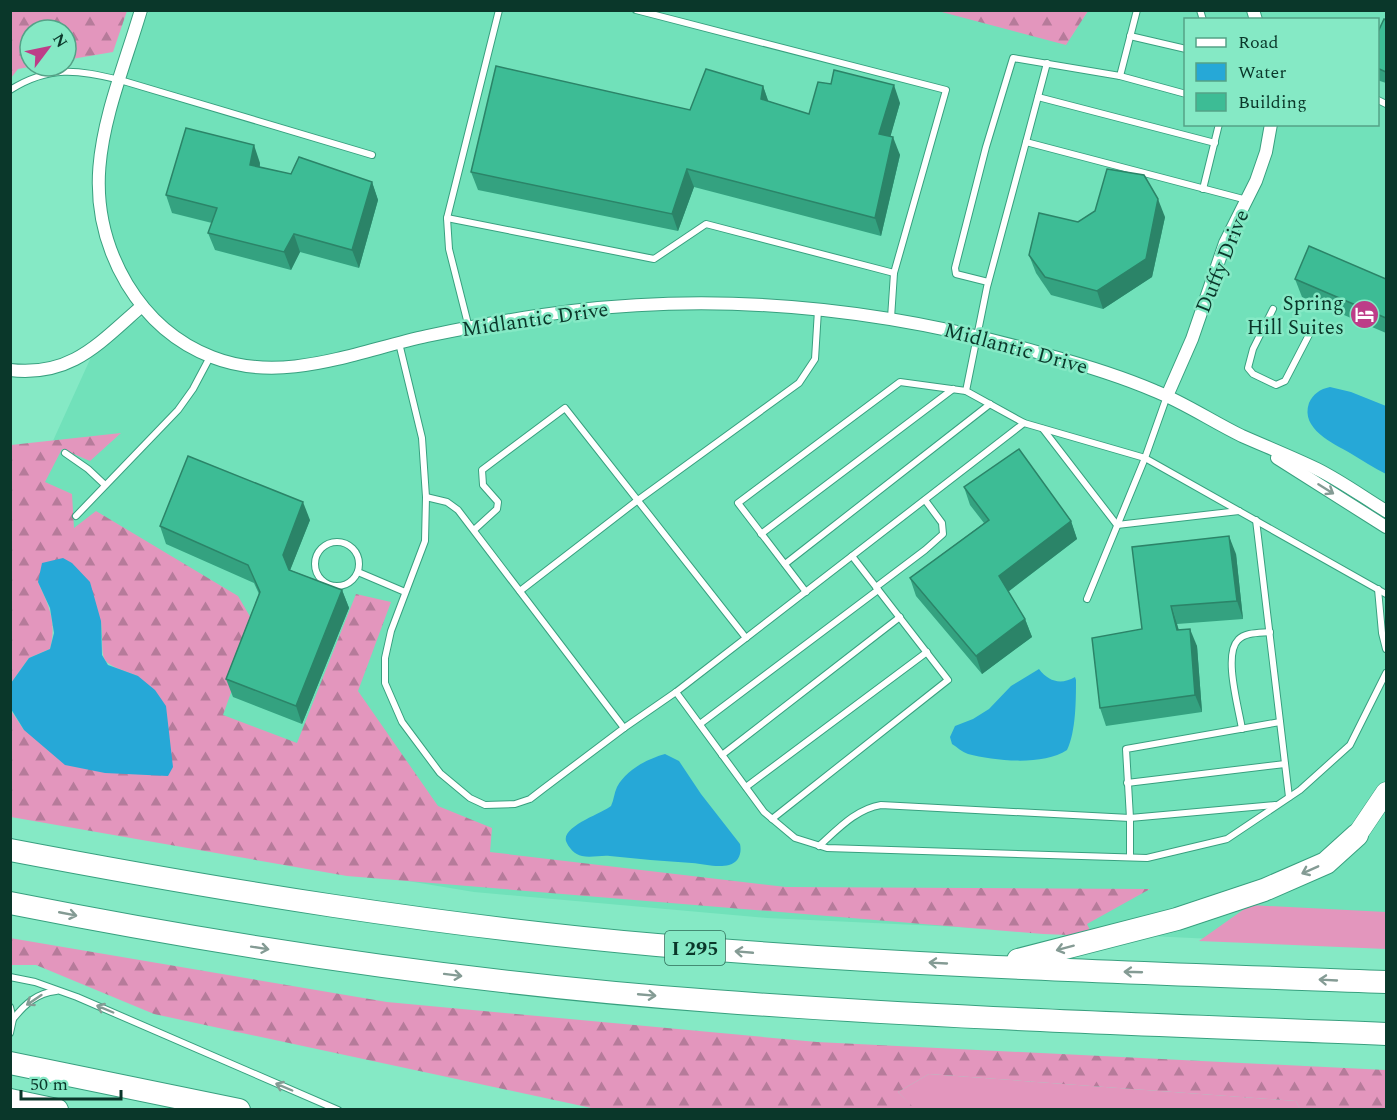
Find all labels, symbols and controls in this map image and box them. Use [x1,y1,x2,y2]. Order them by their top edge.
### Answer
north arrow [18,18,78,78]
legend [1184,18,1379,126]
text: N [46,29,74,52]
text: Road [1238,29,1279,56]
text: Water [1238,59,1286,86]
text: Building [1238,89,1307,116]
street label: Duffy Drive [1188,205,1258,318]
place label: Spring Hill Suites [1247,288,1344,344]
street label: Midlantic Drive [460,294,611,346]
hotel icon: Spring Hill Suites [1349,299,1381,331]
street label: Midlantic Drive [940,314,1091,384]
one-way arrow [1317,482,1334,495]
one-way arrow [1302,864,1320,876]
one-way arrow [58,909,77,920]
road number: I 295 [665,931,725,965]
one-way arrow [250,942,269,953]
one-way arrow [1056,942,1075,954]
one-way arrow [734,946,754,957]
one-way arrow [929,957,949,968]
one-way arrow [1124,967,1144,978]
one-way arrow [443,969,463,980]
one-way arrow [1319,974,1339,985]
one-way arrow [637,990,657,1001]
one-way arrow [25,993,42,1006]
one-way arrow [96,1003,114,1015]
scale bar [21,1063,122,1101]
text: 50 m [30,1071,68,1098]
one-way arrow [275,1081,293,1092]

